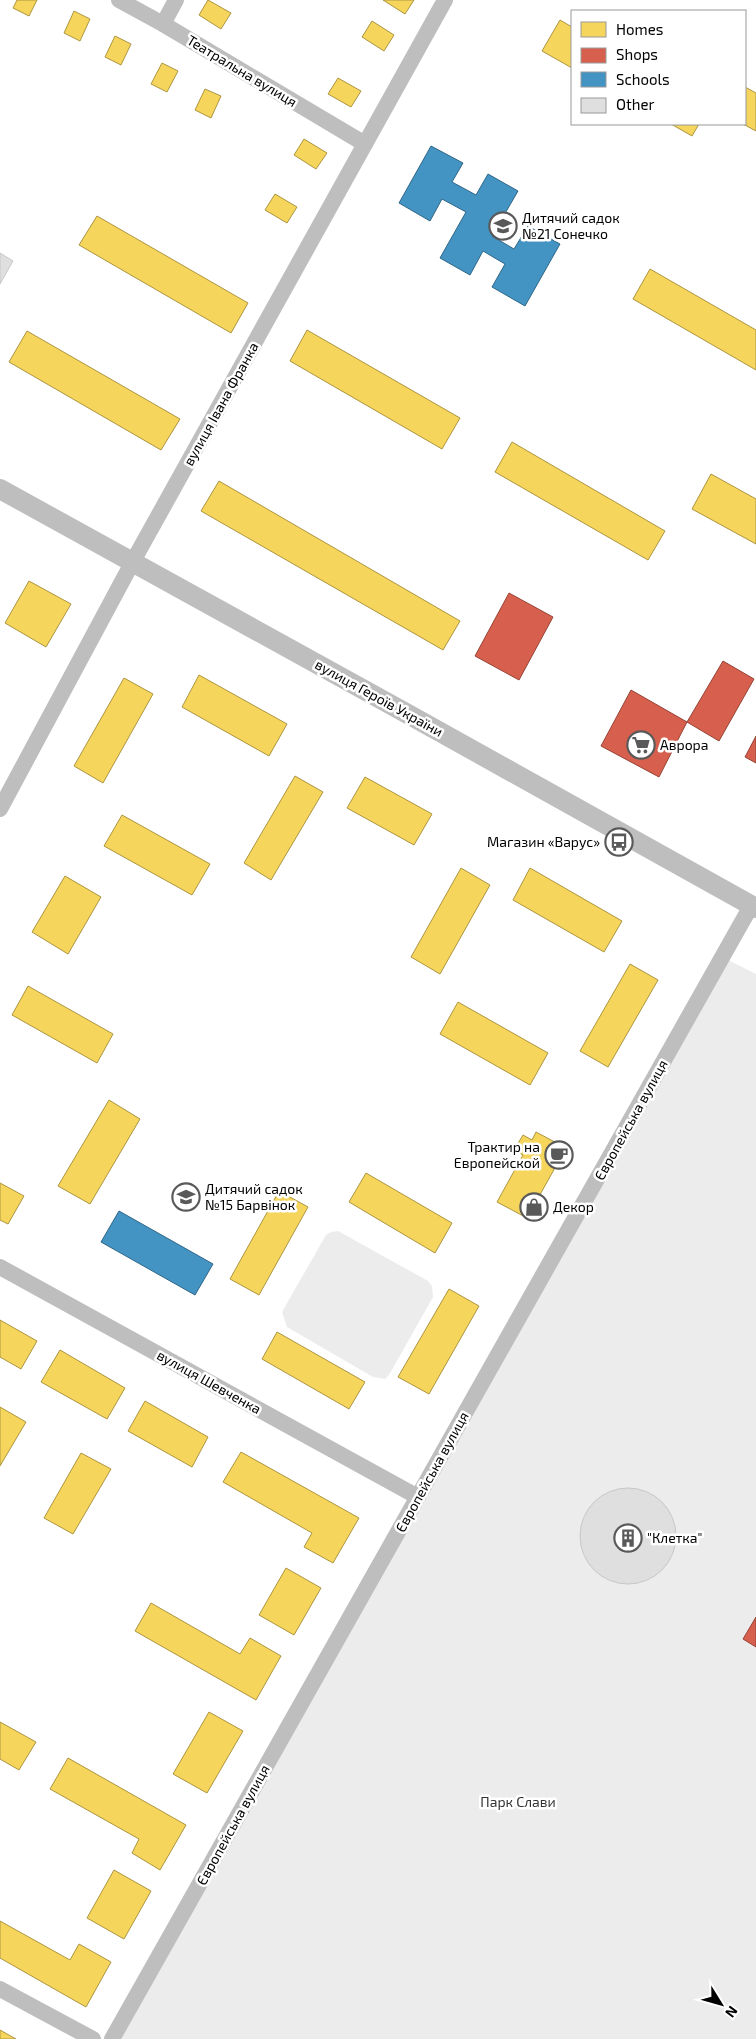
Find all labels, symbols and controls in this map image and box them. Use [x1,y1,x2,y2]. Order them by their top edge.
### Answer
legend [571,10,746,125]
text: Homes [616,20,663,38]
street label: Театральна вулиця [184,31,300,110]
text: Shops [616,45,658,63]
text: Schools [616,70,670,88]
text: Other [616,95,655,113]
place label: Дитячий садок №21 Сонечко [522,209,620,242]
school or university icon: Дитячий садок №21 Сонечко [488,211,518,241]
street label: вулиця Івана Франка [180,339,262,469]
street label: вулиця Героїв України [312,655,446,740]
supermarket icon: Аврора [626,730,656,760]
place label: Аврора [660,736,709,753]
bus stop icon: Магазин «Варус» [604,827,634,857]
place label: Магазин «Варус» [487,833,600,850]
street label: Європейська вулиця [590,1057,671,1183]
place label: Трактир на Европейской [454,1138,540,1171]
cafe icon: Трактир на Европейской [544,1140,574,1170]
place label: Дитячий садок №15 Барвінок [205,1180,303,1213]
school or university icon: Дитячий садок №15 Барвінок [171,1182,201,1212]
shop icon: Декор [519,1192,549,1222]
place label: Декор [553,1198,594,1215]
street label: вулиця Шевченка [154,1346,264,1417]
street label: Європейська вулиця [391,1409,472,1535]
building icon: "Клетка" [613,1523,643,1553]
place label: "Клетка" [647,1529,702,1546]
street label: Європейська вулиця [192,1762,273,1888]
park label: Парк Слави [480,1793,556,1810]
north arrow [696,1979,746,2029]
text: N [722,2003,742,2021]

